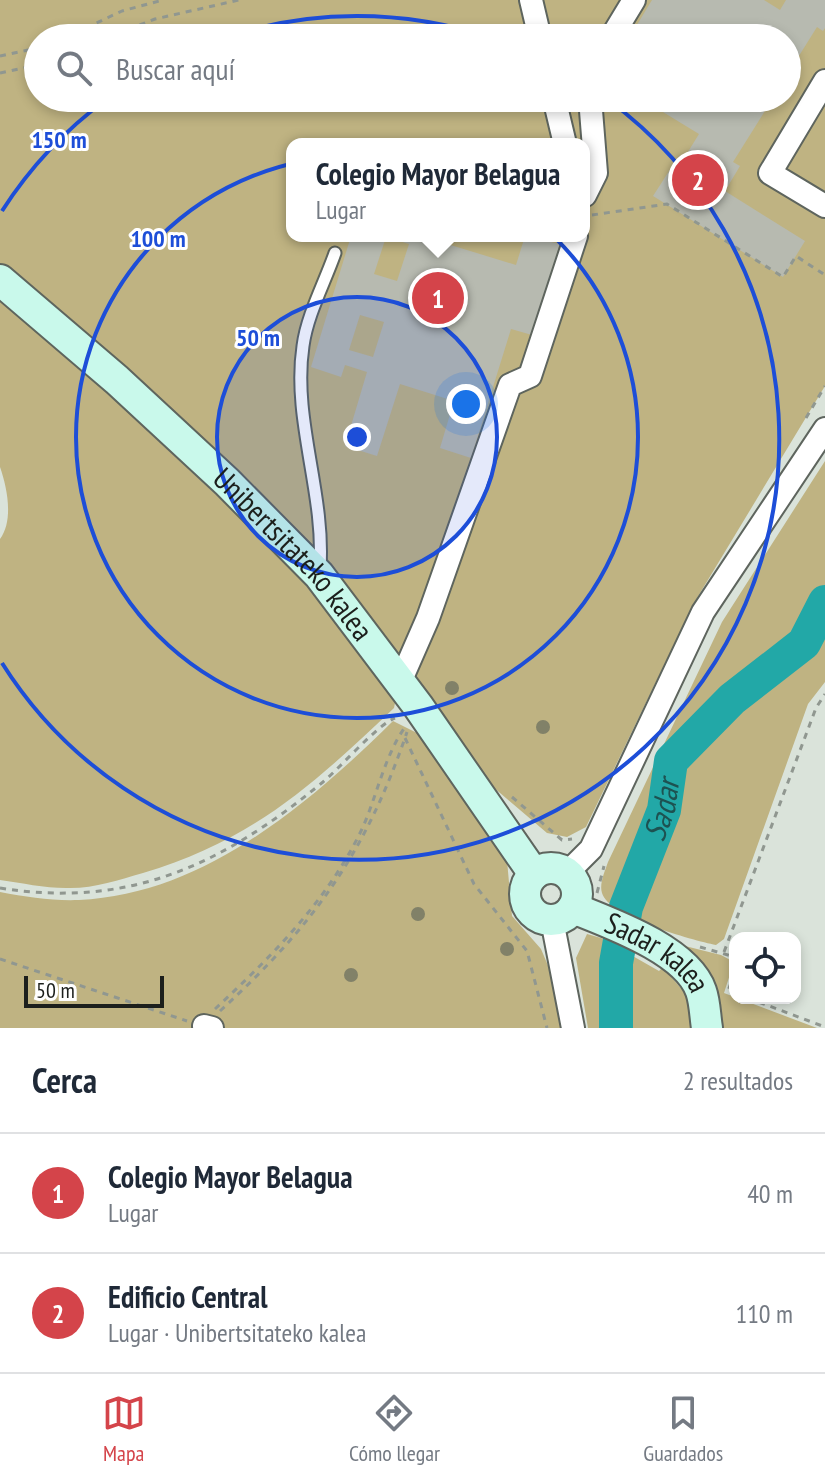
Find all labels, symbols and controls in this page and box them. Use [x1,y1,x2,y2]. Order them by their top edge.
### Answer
search box [24,24,801,112]
icon: search [52,46,96,90]
text: Buscar aquí [116,49,235,88]
text: 150 m [31,124,87,155]
popup [286,138,590,242]
pin: 2 [672,150,724,210]
text: Colegio Mayor Belagua [316,154,560,193]
text: Lugar [316,193,366,226]
text: 100 m [130,223,186,254]
pin: 1 [412,268,464,328]
text: 50 m [236,322,280,353]
your location [446,384,486,424]
centre of rings [343,423,371,451]
street label: Unibertsitateko kalea [206,458,383,648]
water label: Sadar [632,772,689,846]
street label: Sadar kalea [599,902,720,998]
map controls [729,932,801,1004]
button: locate [729,932,801,1004]
scale bar [24,972,164,1008]
text: 50 m [36,976,75,1004]
text: Cerca [32,1058,97,1102]
text: 2 resultados [683,1064,793,1097]
text: Colegio Mayor Belagua [108,1157,353,1196]
text: 1 [52,1177,64,1210]
text: 40 m [747,1177,793,1210]
text: Lugar [108,1196,158,1229]
text: Edificio Central [108,1277,268,1316]
text: 2 [52,1297,64,1330]
text: 110 m [735,1297,793,1330]
text: Lugar · Unibertsitateko kalea [108,1316,366,1349]
tab: Mapa [102,1391,146,1467]
tab: Cómo llegar [349,1391,440,1467]
tab: Guardados [643,1391,723,1467]

